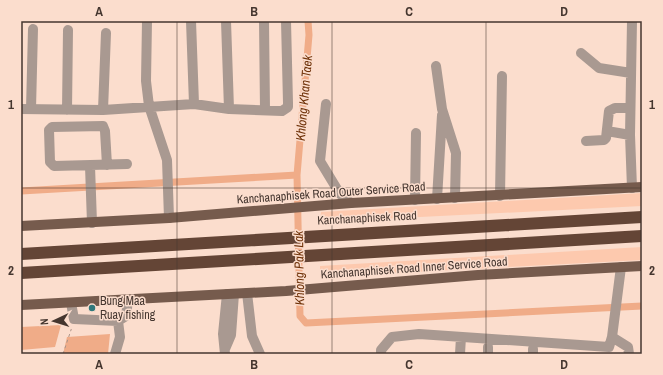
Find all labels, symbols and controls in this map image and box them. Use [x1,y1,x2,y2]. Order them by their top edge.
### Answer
text: A [95,3,103,20]
text: B [250,3,258,20]
text: C [405,3,413,20]
text: D [560,3,568,20]
water label: Khlong Khan Taek [292,54,316,142]
text: 1 [8,96,14,113]
text: 1 [649,96,655,113]
street label: Kanchanaphisek Road Outer Service Road [236,178,426,208]
street label: Kanchanaphisek Road [317,207,417,229]
water label: Khlong Pak Lak [290,230,308,305]
street label: Kanchanaphisek Road Inner Service Road [320,253,508,283]
text: 2 [8,262,14,279]
text: 2 [649,262,655,279]
place label: Bung Maa Ruay fishing [100,293,156,323]
north arrow [34,301,74,341]
marker: Bung Maa Ruay fishing [87,303,97,313]
text: N [37,318,51,325]
text: A [95,356,103,373]
text: B [250,356,258,373]
text: C [405,356,413,373]
text: D [560,356,568,373]

